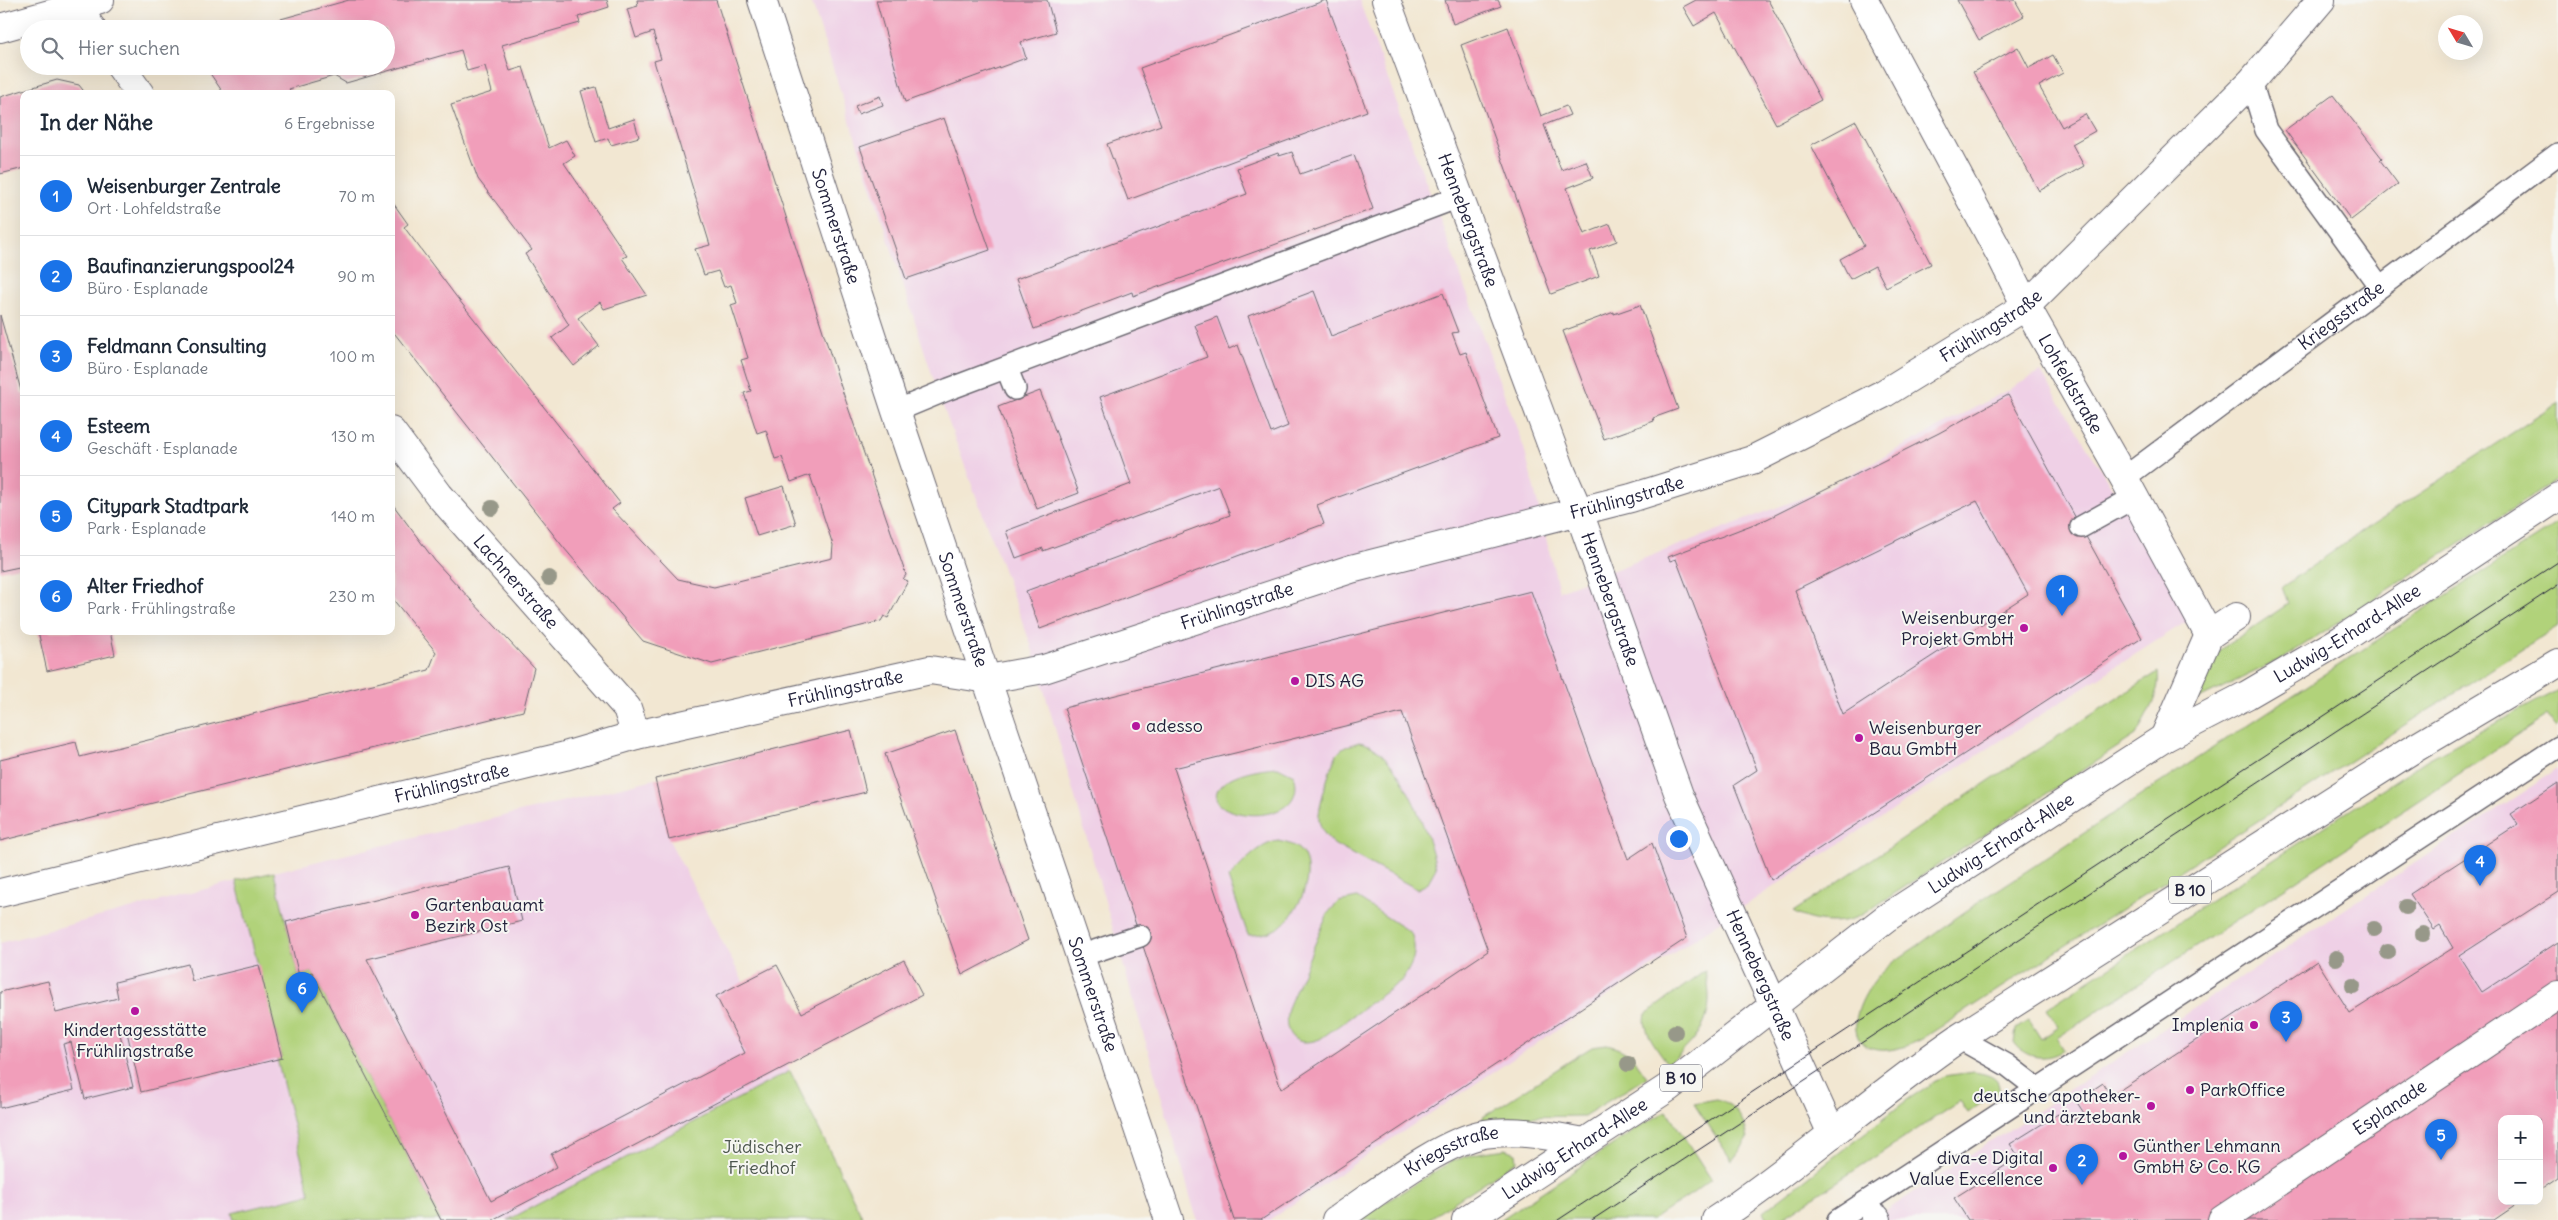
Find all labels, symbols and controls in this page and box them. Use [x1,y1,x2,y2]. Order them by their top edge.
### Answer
north arrow [2438,15,2483,60]
search box [20,20,395,75]
icon: search [38,34,66,62]
text: Hier suchen [78,36,180,60]
text: In der Nähe [40,109,153,136]
text: 6 Ergebnisse [284,113,375,133]
street label: Hennebergstraße [1433,150,1504,290]
street label: Sommerstraße [807,166,866,287]
text: Weisenburger Zentrale [87,174,281,198]
text: 1 [53,186,59,206]
text: 70 m [339,186,375,206]
text: Ort · Lohfeldstraße [87,198,221,218]
text: Baufinanzierungspool24 [87,254,295,278]
text: 2 [52,266,60,286]
text: 90 m [337,266,375,286]
street label: Kriegsstraße [2293,276,2388,355]
text: Büro · Esplanade [87,278,208,298]
street label: Frühlingstraße [1935,284,2047,367]
street label: Lohfeldstraße [2033,330,2108,438]
text: Feldmann Consulting [87,334,267,358]
text: 3 [51,346,61,366]
text: 100 m [330,346,375,366]
text: Büro · Esplanade [87,358,208,378]
text: Esteem [87,414,150,438]
text: 4 [51,426,61,446]
text: 130 m [331,426,375,446]
text: Geschäft · Esplanade [87,438,238,458]
street label: Frühlingstraße [1567,470,1687,524]
text: Citypark Stadtpark [87,494,249,518]
text: 5 [51,506,61,526]
text: 140 m [331,506,375,526]
text: Park · Esplanade [87,518,206,538]
street label: Hennebergstraße [1576,529,1645,670]
street label: Lachnerstraße [468,530,564,634]
street label: Sommerstraße [933,549,994,670]
text: Alter Friedhof [87,574,203,598]
pin: 1 [2046,575,2078,616]
street label: Frühlingstraße [1177,577,1296,635]
street label: Ludwig-Erhard-Allee [2269,579,2425,688]
text: 6 [51,586,61,606]
text: 230 m [329,586,375,606]
text: Park · Frühlingstraße [87,598,236,618]
place label: Weisenburger Projekt GmbH [1901,606,2015,650]
marker: Weisenburger Projekt GmbH [2018,622,2030,634]
street label: Frühlingstraße [786,664,905,712]
place label: DIS AG [1305,669,1364,692]
marker: DIS AG [1289,675,1301,687]
place label: adesso [1146,714,1203,737]
place label: Weisenburger Bau GmbH [1869,716,1982,760]
marker: adesso [1130,720,1142,732]
marker: Weisenburger Bau GmbH [1853,732,1865,744]
street label: Frühlingstraße [392,758,512,808]
street label: Ludwig-Erhard-Allee [1924,787,2078,899]
your location [1666,826,1692,852]
pin: 4 [2464,845,2496,886]
road number: B 10 [2169,876,2211,904]
place label: Gartenbauamt Bezirk Ost [425,893,544,937]
street label: Hennebergstraße [1721,906,1800,1044]
marker: Gartenbauamt Bezirk Ost [409,909,421,921]
street label: Sommerstraße [1063,934,1123,1055]
pin: 6 [286,972,318,1013]
pin: 3 [2270,1001,2302,1042]
marker: Kindertagesstätte Frühlingstraße [129,1005,141,1017]
place label: Implenia [2172,1013,2244,1036]
place label: Kindertagesstätte Frühlingstraße [63,1018,207,1062]
marker: Implenia [2248,1019,2260,1031]
road number: B 10 [1660,1064,1702,1092]
street label: Esplanade [2348,1074,2431,1140]
place label: ParkOffice [2200,1078,2285,1101]
place label: deutsche apotheker- und ärztebank [1973,1084,2141,1128]
marker: ParkOffice [2184,1084,2196,1096]
street label: Ludwig-Erhard-Allee [1497,1092,1652,1204]
marker: deutsche apotheker- und ärztebank [2145,1100,2157,1112]
map controls [2498,1115,2543,1205]
button: + [2498,1115,2543,1160]
pin: 5 [2425,1119,2457,1160]
street label: Kriegsstraße [1400,1120,1499,1181]
place label: Günther Lehmann GmbH & Co. KG [2133,1134,2281,1178]
park label: Jüdischer Friedhof [723,1135,802,1179]
pin: 2 [2066,1144,2098,1185]
place label: diva-e Digital Value Excellence [1910,1146,2043,1190]
marker: Günther Lehmann GmbH & Co. KG [2117,1150,2129,1162]
button: − [2498,1160,2543,1205]
marker: diva-e Digital Value Excellence [2047,1162,2059,1174]

